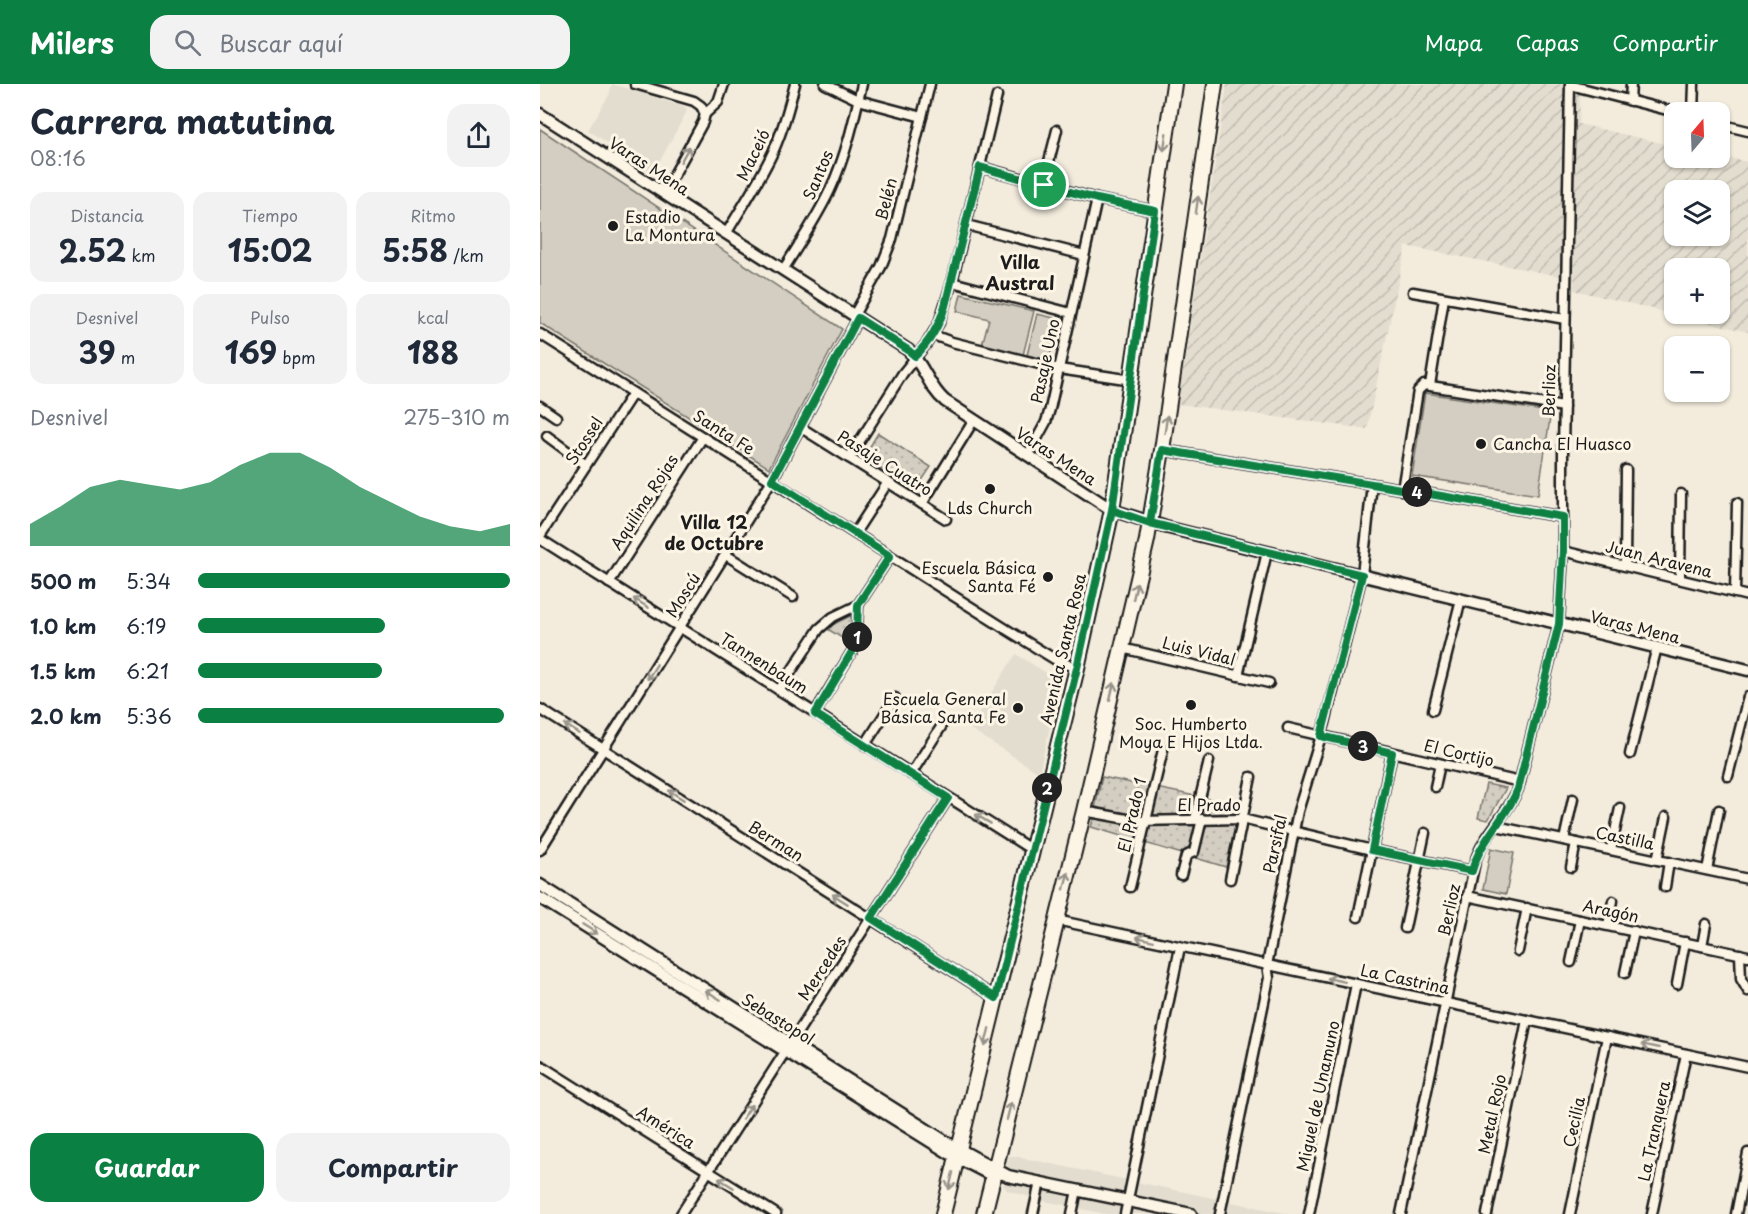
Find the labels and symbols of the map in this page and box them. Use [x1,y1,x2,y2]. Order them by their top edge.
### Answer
north arrow [1664,102,1730,168]
street label: Maceió [729,125,775,184]
street label: Varas Mena [604,130,695,200]
one-way arrow [1160,131,1171,151]
one-way arrow [679,146,691,163]
street label: Santos [796,146,838,203]
pin [1018,159,1069,210]
street label: Belén [868,175,902,223]
one-way arrow [1191,196,1202,215]
place label: Estadio La Montura [625,204,715,246]
marker: Estadio La Montura [606,219,620,233]
district label: Villa Austral [984,248,1055,296]
street label: Pasaje Uno [1023,316,1065,405]
street label: Berlioz [1536,364,1560,418]
street label: Santa Fe [689,403,760,460]
street label: Stossel [559,412,608,469]
one-way arrow [1160,414,1171,434]
street label: Varas Mena [1011,420,1102,490]
street label: Pasaje Cuatro [833,423,938,501]
place label: Cancha El Huasco [1493,431,1632,455]
marker: Cancha El Huasco [1474,437,1488,451]
street label: Aquilina Rojas [603,449,683,554]
pin: 4 [1402,477,1432,507]
marker: Lds Church [983,482,997,496]
place label: Lds Church [948,495,1033,519]
district label: Villa 12 de Octubre [664,508,764,556]
street label: Juan Aravena [1603,533,1715,583]
place label: Escuela Básica Santa Fé [921,555,1036,597]
street label: Moscú [659,567,705,622]
marker: Escuela Básica Santa Fé [1041,570,1055,584]
street label: Avenida Santa Rosa [1033,571,1091,727]
one-way arrow [1130,581,1142,600]
one-way arrow [632,596,649,609]
street label: Varas Mena [1588,603,1683,649]
pin: 1 [842,622,872,652]
street label: Tannenbaum [716,626,813,699]
street label: Luis Vidal [1160,629,1238,671]
one-way arrow [646,663,658,680]
one-way arrow [1107,682,1118,702]
place label: Escuela General Básica Santa Fe [880,686,1006,728]
marker: Soc. Humberto Moya E Hijos Ltda. [1184,698,1198,712]
marker: Escuela General Básica Santa Fe [1011,701,1025,715]
place label: Soc. Humberto Moya E Hijos Ltda. [1119,711,1263,753]
one-way arrow [563,723,580,736]
pin: 3 [1348,731,1378,761]
street label: El Cortijo [1422,732,1497,772]
pin: 2 [1032,773,1062,803]
street label: El Prado 1 [1111,775,1151,855]
one-way arrow [668,789,684,801]
street label: El Prado [1177,792,1241,816]
street label: Parsifal [1256,812,1292,876]
one-way arrow [975,813,992,825]
street label: Berman [744,814,809,867]
street label: Castilla [1594,819,1657,855]
one-way arrow [1061,872,1073,891]
street label: Berlioz [1431,881,1465,938]
street label: Aragón [1581,892,1641,928]
one-way arrow [832,893,849,906]
one-way arrow [581,923,598,936]
street label: Mercedes [791,930,851,1005]
one-way arrow [1136,933,1155,944]
street label: La Castrina [1358,957,1452,999]
one-way arrow [1326,973,1345,985]
street label: Sebastopol [737,986,820,1050]
one-way arrow [705,989,722,1001]
street label: Miguel de Unamuno [1289,1018,1345,1174]
one-way arrow [980,1027,992,1046]
one-way arrow [1640,1040,1660,1051]
street label: Metal Rojo [1471,1072,1511,1156]
street label: La Tranquera [1631,1078,1675,1183]
street label: Cecilia [1556,1094,1590,1149]
street label: América [633,1099,700,1154]
one-way arrow [1004,1102,1016,1121]
one-way arrow [741,1104,753,1121]
one-way arrow [944,1172,956,1191]
one-way arrow [718,1176,735,1188]

